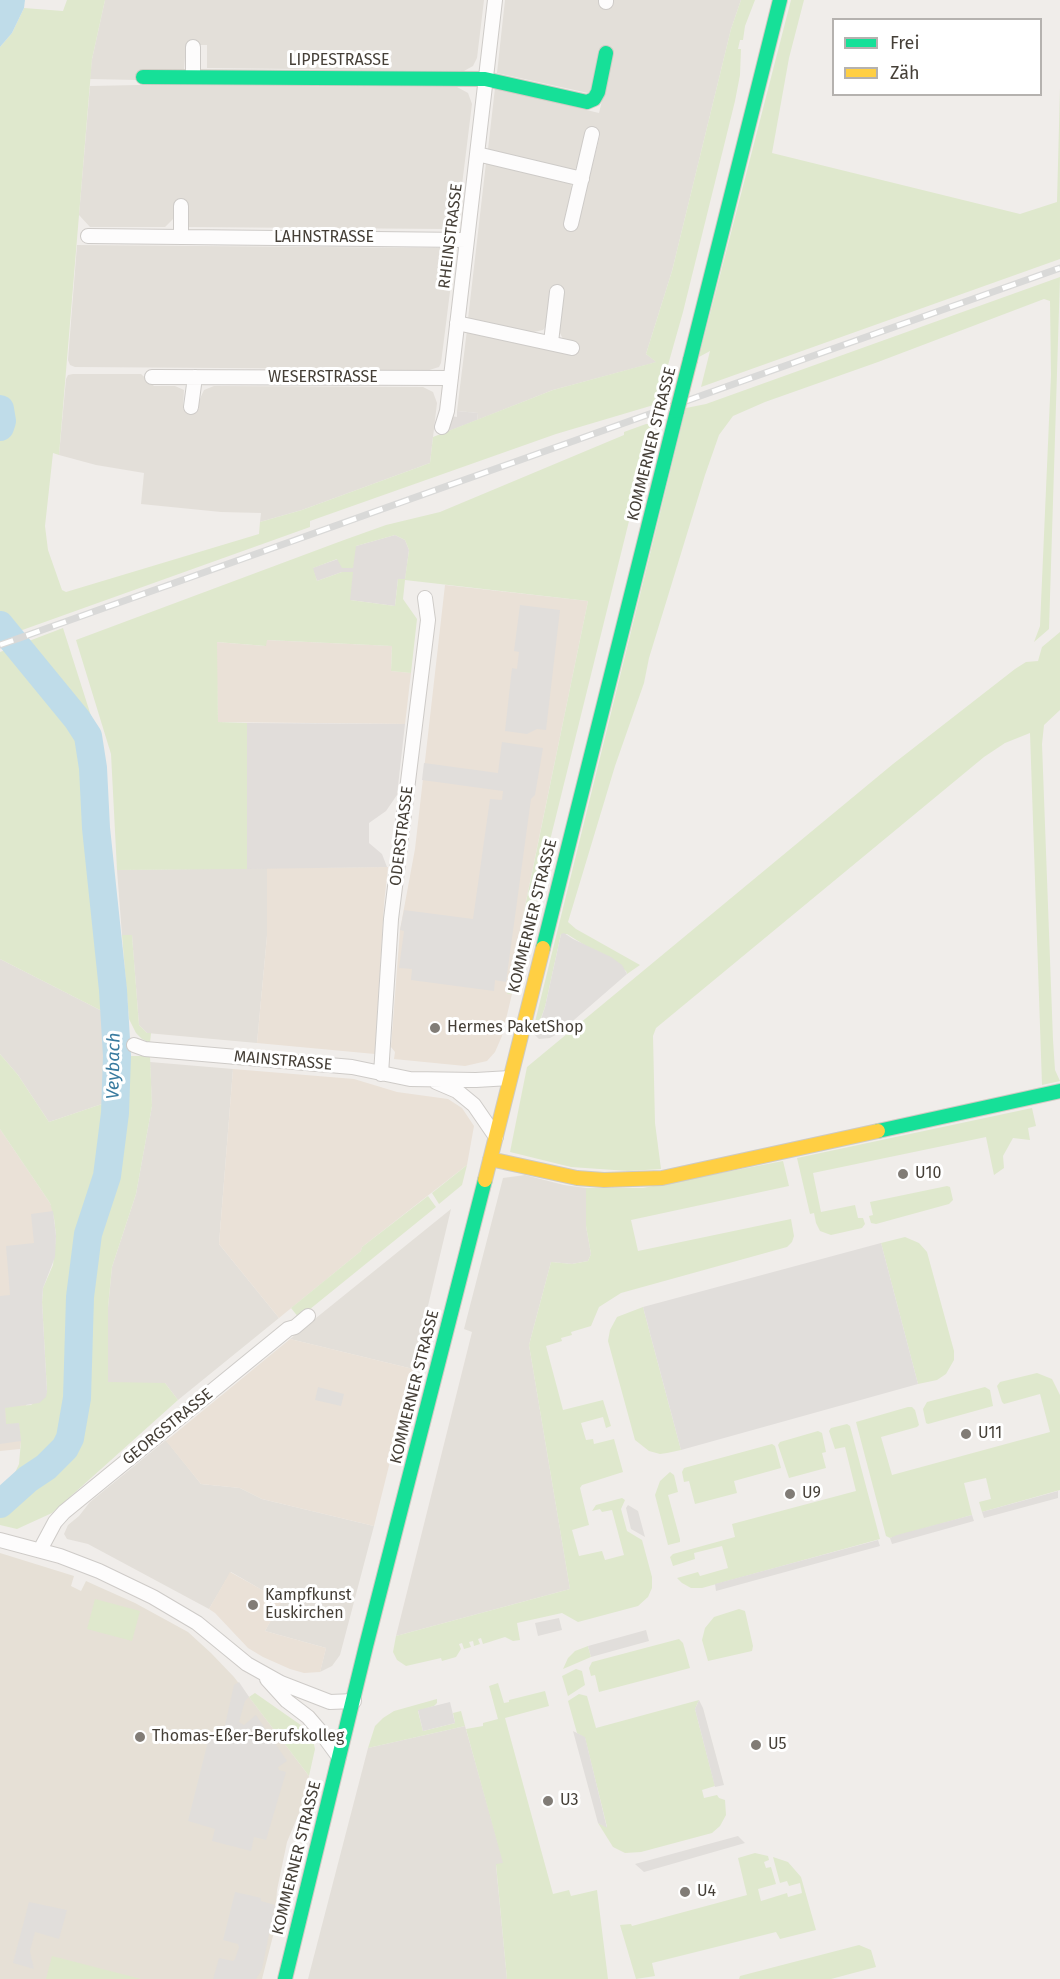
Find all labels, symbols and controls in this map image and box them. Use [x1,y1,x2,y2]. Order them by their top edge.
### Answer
legend [832,18,1042,96]
text: Frei [890,32,920,54]
street label: LIPPESTRASSE [289,51,389,71]
text: Zäh [890,62,919,84]
street label: RHEINSTRASSE [435,182,467,290]
street label: LAHNSTRASSE [274,228,374,248]
street label: KOMMERNER STRASSE [624,365,680,523]
street label: WESERSTRASSE [268,368,378,388]
street label: ODERSTRASSE [386,785,418,887]
street label: KOMMERNER STRASSE [505,837,561,995]
place label: Hermes PaketShop [447,1018,584,1038]
marker: Hermes PaketShop [428,1021,442,1035]
water label: Veybach [103,1032,125,1100]
street label: MAINSTRASSE [233,1047,333,1075]
place label: U10 [915,1164,941,1184]
marker: U10 [896,1167,910,1181]
street label: KOMMERNER STRASSE [387,1308,443,1466]
street label: GEORGSTRASSE [119,1385,217,1469]
place label: U11 [978,1424,1002,1444]
marker: U11 [959,1427,973,1441]
place label: U9 [802,1484,821,1504]
marker: U9 [783,1487,797,1501]
place label: Kampfkunst Euskirchen [265,1586,352,1624]
marker: Kampfkunst Euskirchen [246,1598,260,1612]
place label: Thomas-Eßer-Berufskolleg [152,1727,344,1747]
marker: Thomas-Eßer-Berufskolleg [133,1730,147,1744]
place label: U5 [768,1735,787,1755]
marker: U5 [749,1738,763,1752]
street label: KOMMERNER STRASSE [269,1779,325,1937]
place label: U3 [560,1791,579,1811]
marker: U3 [541,1794,555,1808]
place label: U4 [697,1882,716,1902]
marker: U4 [678,1885,692,1899]

